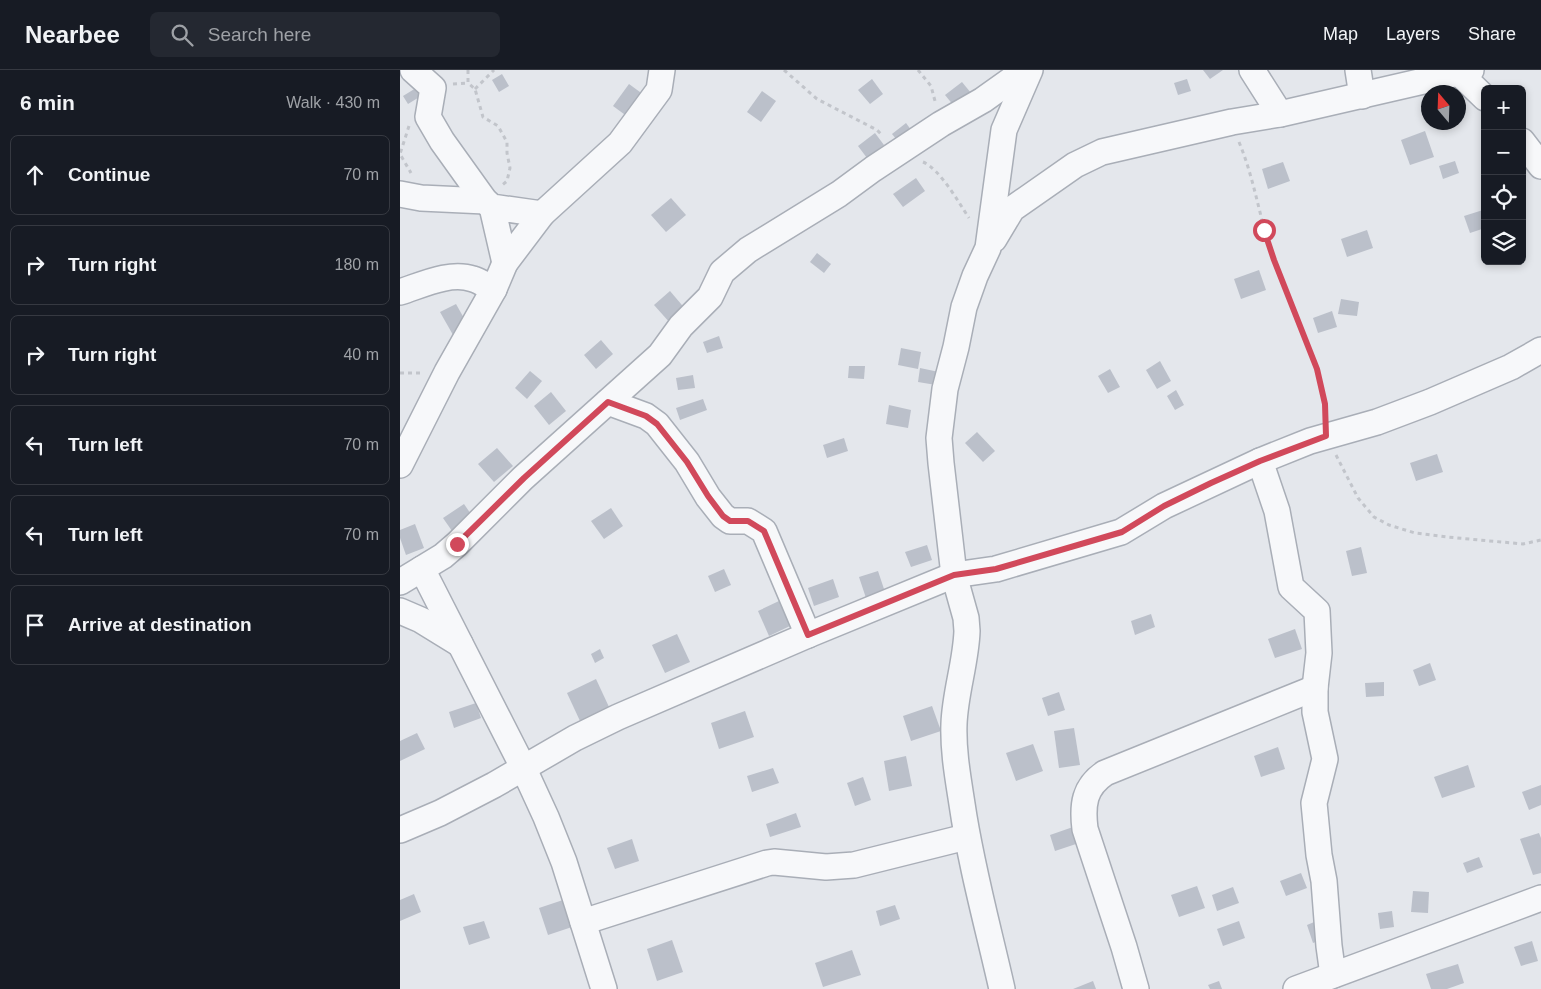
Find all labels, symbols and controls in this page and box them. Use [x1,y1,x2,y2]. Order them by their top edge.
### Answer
search box [150,12,500,57]
text: Nearbee [25,21,120,48]
icon: search [168,21,196,49]
text: Search here [208,24,311,45]
text: Map [1323,24,1358,44]
text: Layers [1386,24,1440,44]
text: Share [1468,24,1516,44]
north arrow [1421,85,1466,130]
map controls [1481,85,1526,265]
button: + [1481,85,1526,130]
text: 6 min [20,91,75,114]
text: Walk · 430 m [286,94,380,111]
button: − [1481,130,1526,175]
icon: ahead [21,161,49,189]
text: Continue [68,164,150,185]
text: 70 m [343,166,379,183]
button: locate [1481,175,1526,220]
route start [1253,219,1276,242]
button: layers [1481,220,1526,265]
icon: right [21,251,49,279]
text: Turn right [68,254,156,275]
text: 180 m [335,256,379,273]
icon: right [21,341,49,369]
text: Turn right [68,344,156,365]
text: 40 m [343,346,379,363]
icon: left [21,431,49,459]
text: Turn left [68,434,143,455]
text: 70 m [343,436,379,453]
icon: left [21,521,49,549]
text: Turn left [68,524,143,545]
text: 70 m [343,526,379,543]
route end [446,533,469,556]
icon: arrive [21,611,49,639]
text: Arrive at destination [68,614,252,635]

